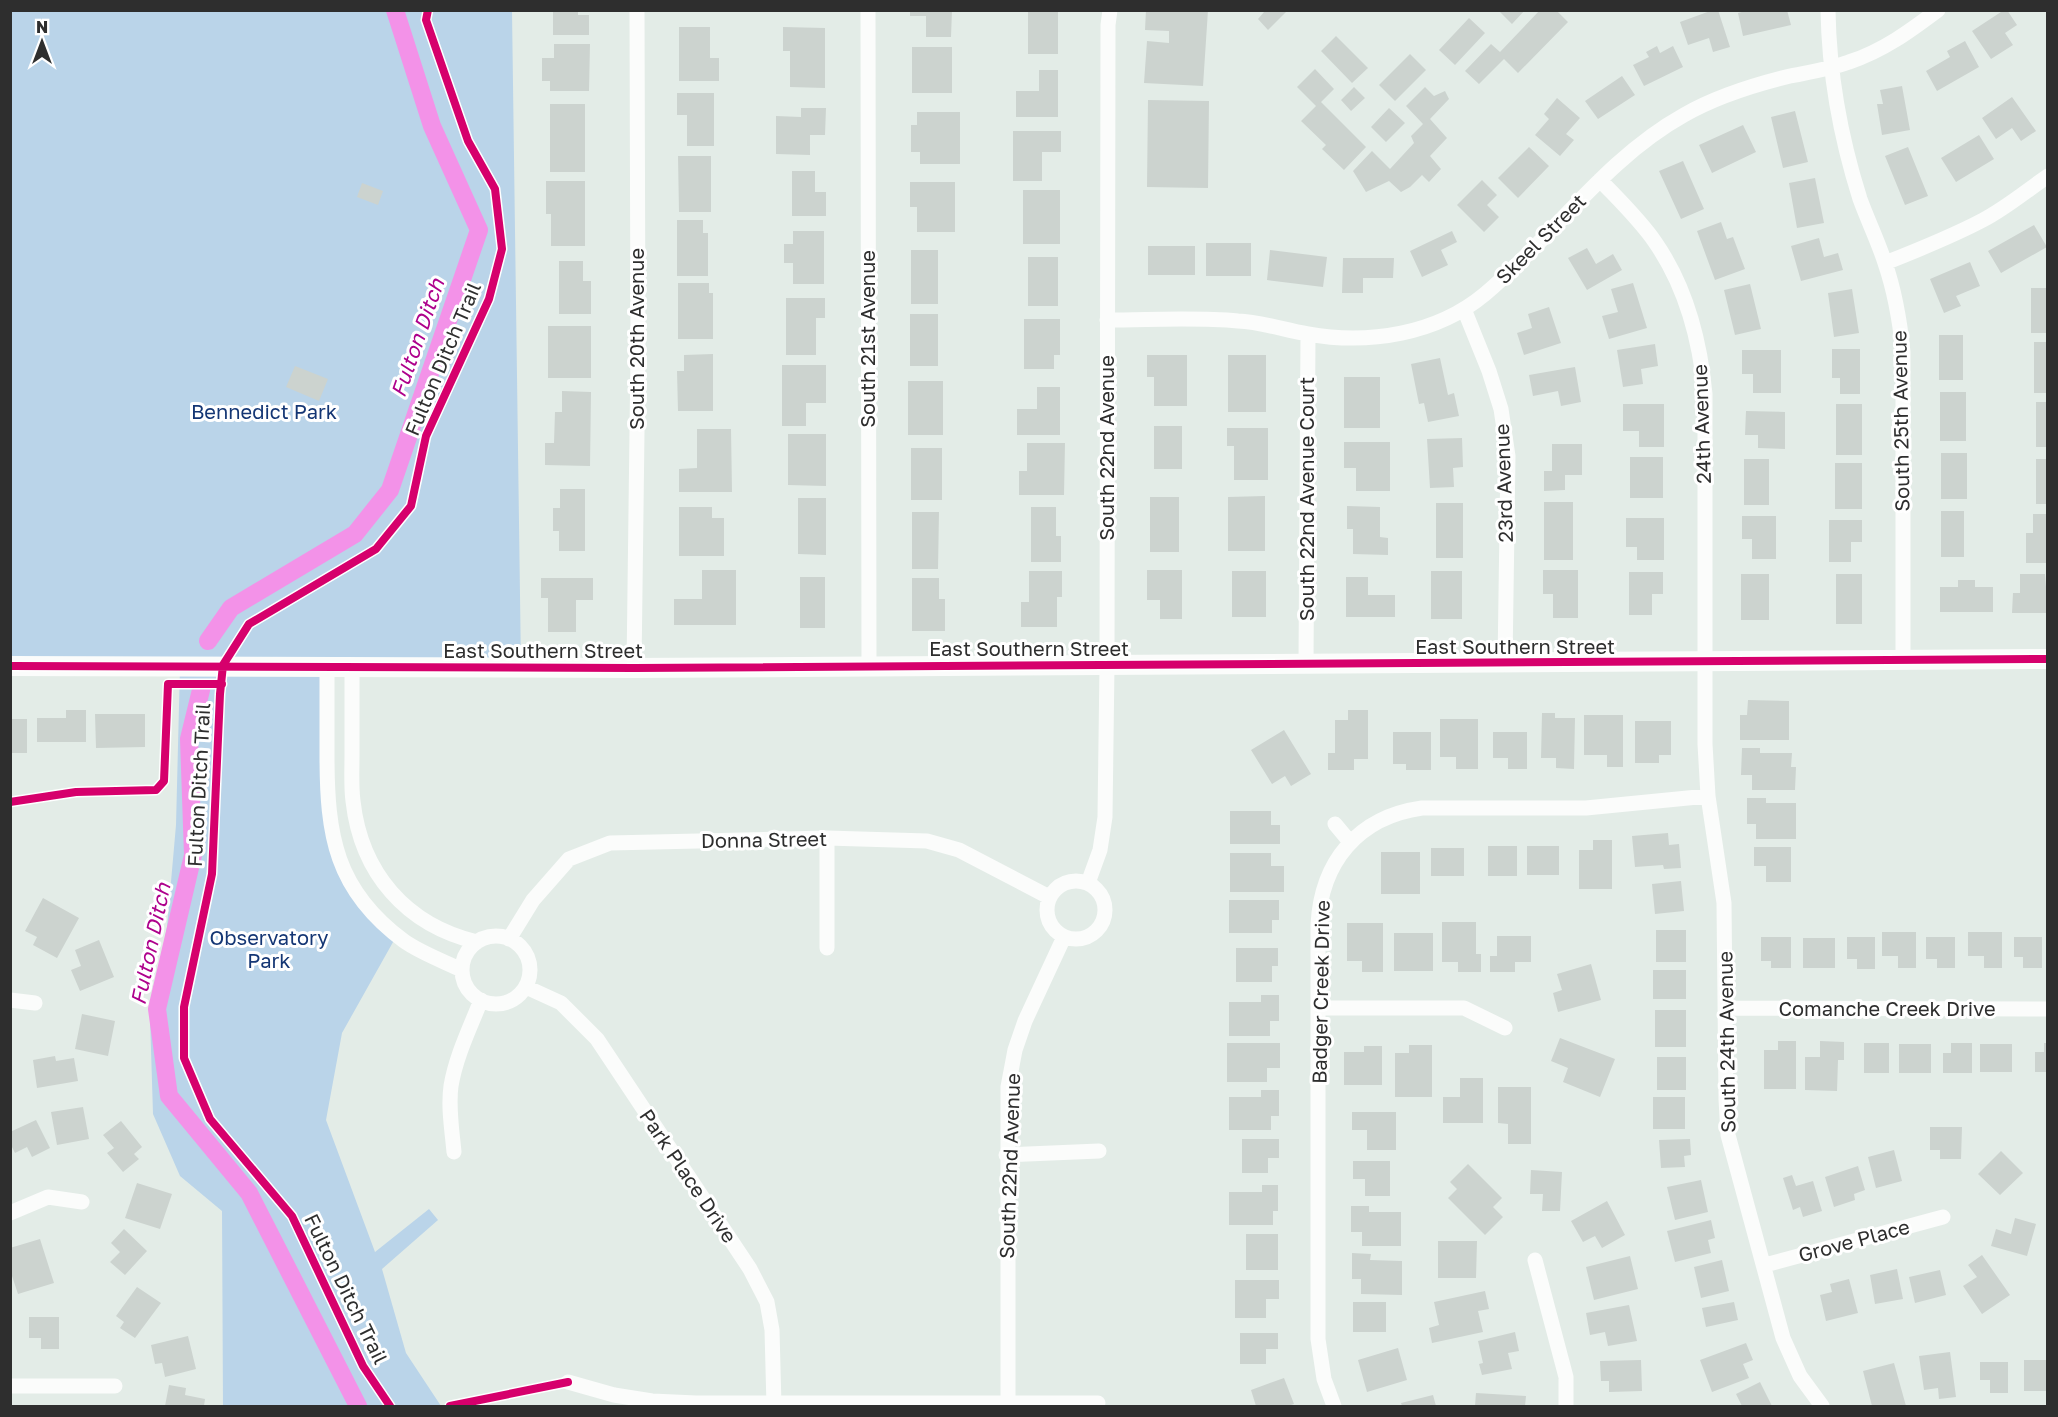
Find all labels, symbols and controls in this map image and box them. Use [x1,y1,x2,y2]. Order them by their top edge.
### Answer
north arrow [12,12,72,72]
text: N [36,17,48,37]
street label: Skeel Street [1490,188,1590,288]
street label: South 20th Avenue [624,248,648,430]
street label: South 21st Avenue [855,250,879,428]
water label: Fulton Ditch [385,274,450,400]
street label: Fulton Ditch Trail [399,278,485,439]
street label: South 25th Avenue [1886,330,1914,512]
street label: South 22nd Avenue [1094,355,1118,541]
street label: 24th Avenue [1687,364,1715,484]
street label: South 22nd Avenue Court [1294,377,1318,621]
park label: Bennedict Park [191,399,337,423]
street label: 23rd Avenue [1489,423,1517,543]
street label: East Southern Street [1415,634,1615,658]
street label: East Southern Street [929,636,1129,660]
street label: East Southern Street [443,638,643,662]
street label: Fulton Ditch Trail [182,702,214,868]
street label: Donna Street [701,826,827,852]
water label: Fulton Ditch [124,880,176,1007]
street label: Badger Creek Drive [1306,900,1334,1084]
park label: Observatory Park [210,925,329,972]
street label: South 24th Avenue [1712,951,1740,1133]
street label: Comanche Creek Drive [1779,996,1995,1020]
street label: South 22nd Avenue [994,1073,1024,1259]
street label: Park Place Drive [635,1104,742,1247]
street label: Fulton Ditch Trail [300,1210,394,1368]
street label: Grove Place [1796,1214,1912,1266]

